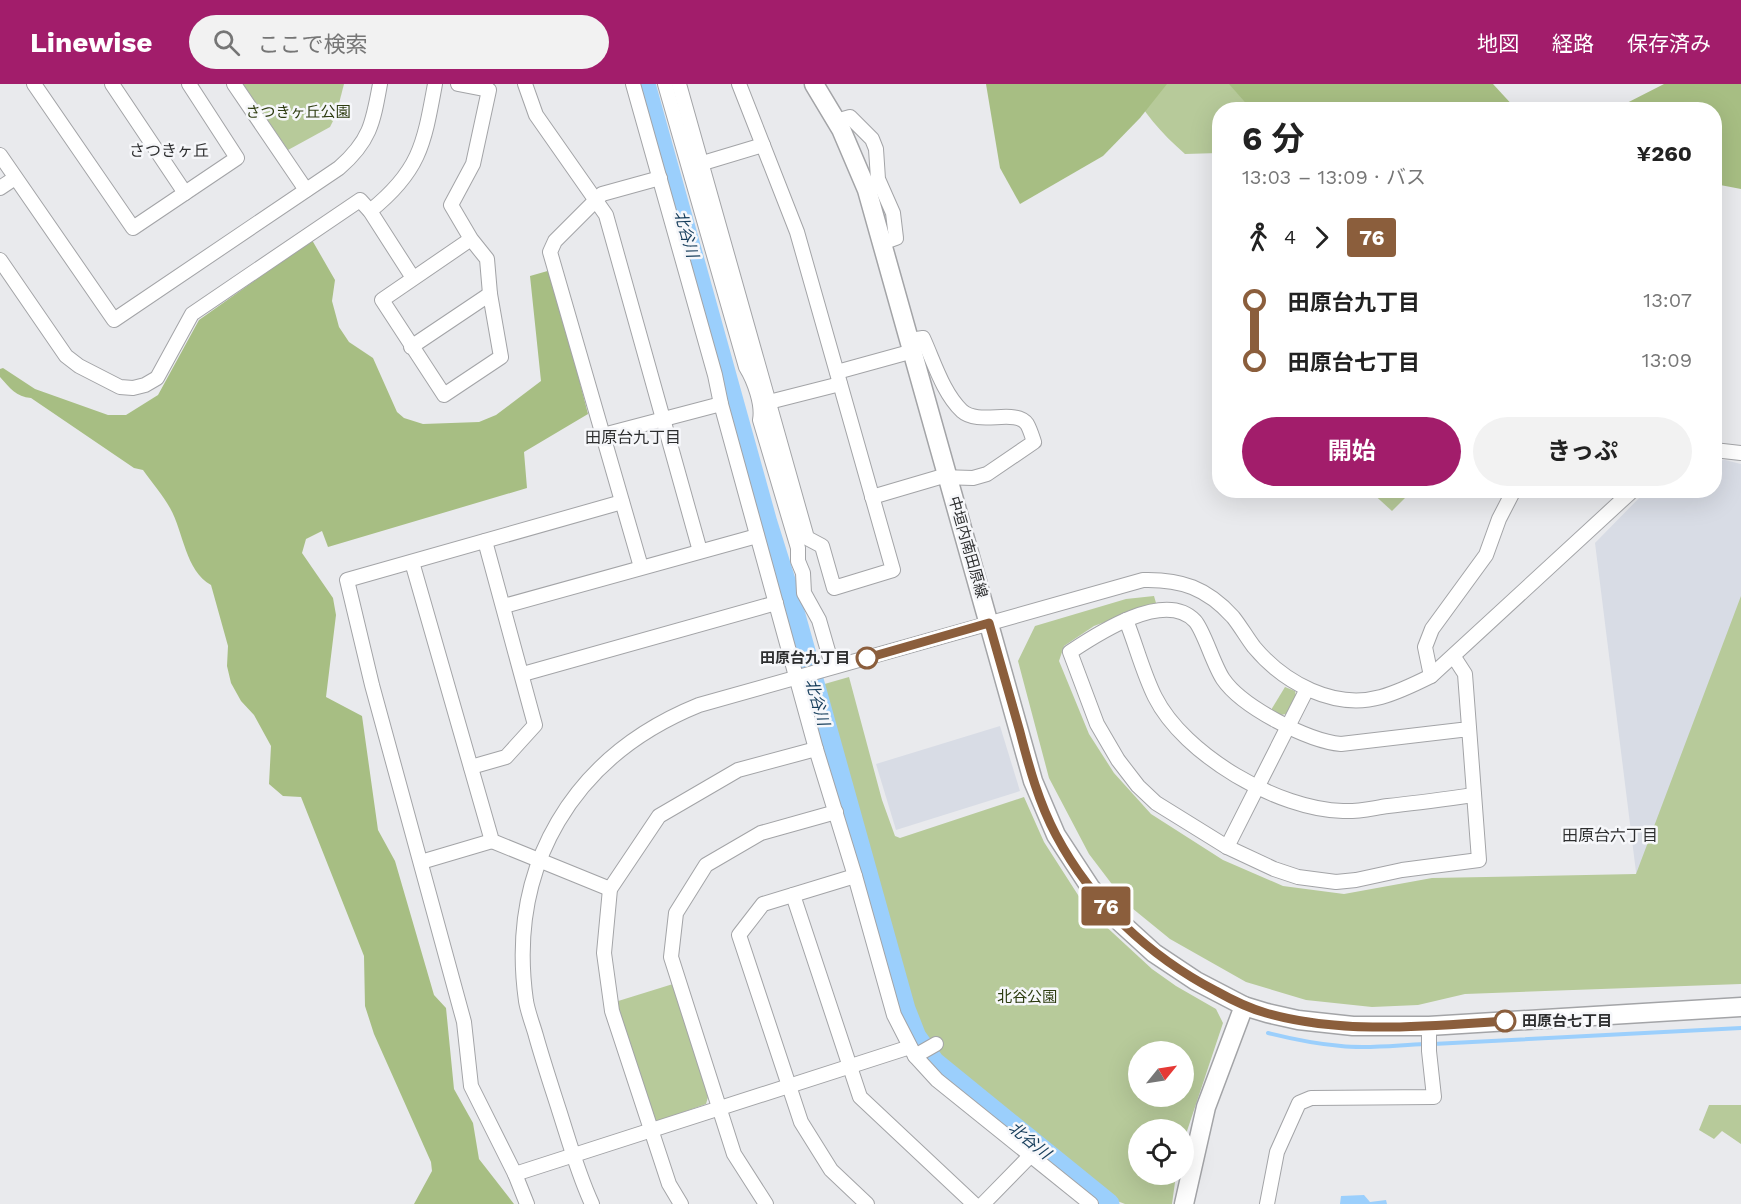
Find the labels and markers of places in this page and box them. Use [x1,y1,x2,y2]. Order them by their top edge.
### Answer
marker: 田原台九丁目 [856,647,878,669]
place label: 田原台九丁目 [760,649,850,667]
marker: 田原台七丁目 [1494,1010,1516,1032]
place label: 田原台七丁目 [1522,1012,1612,1030]

